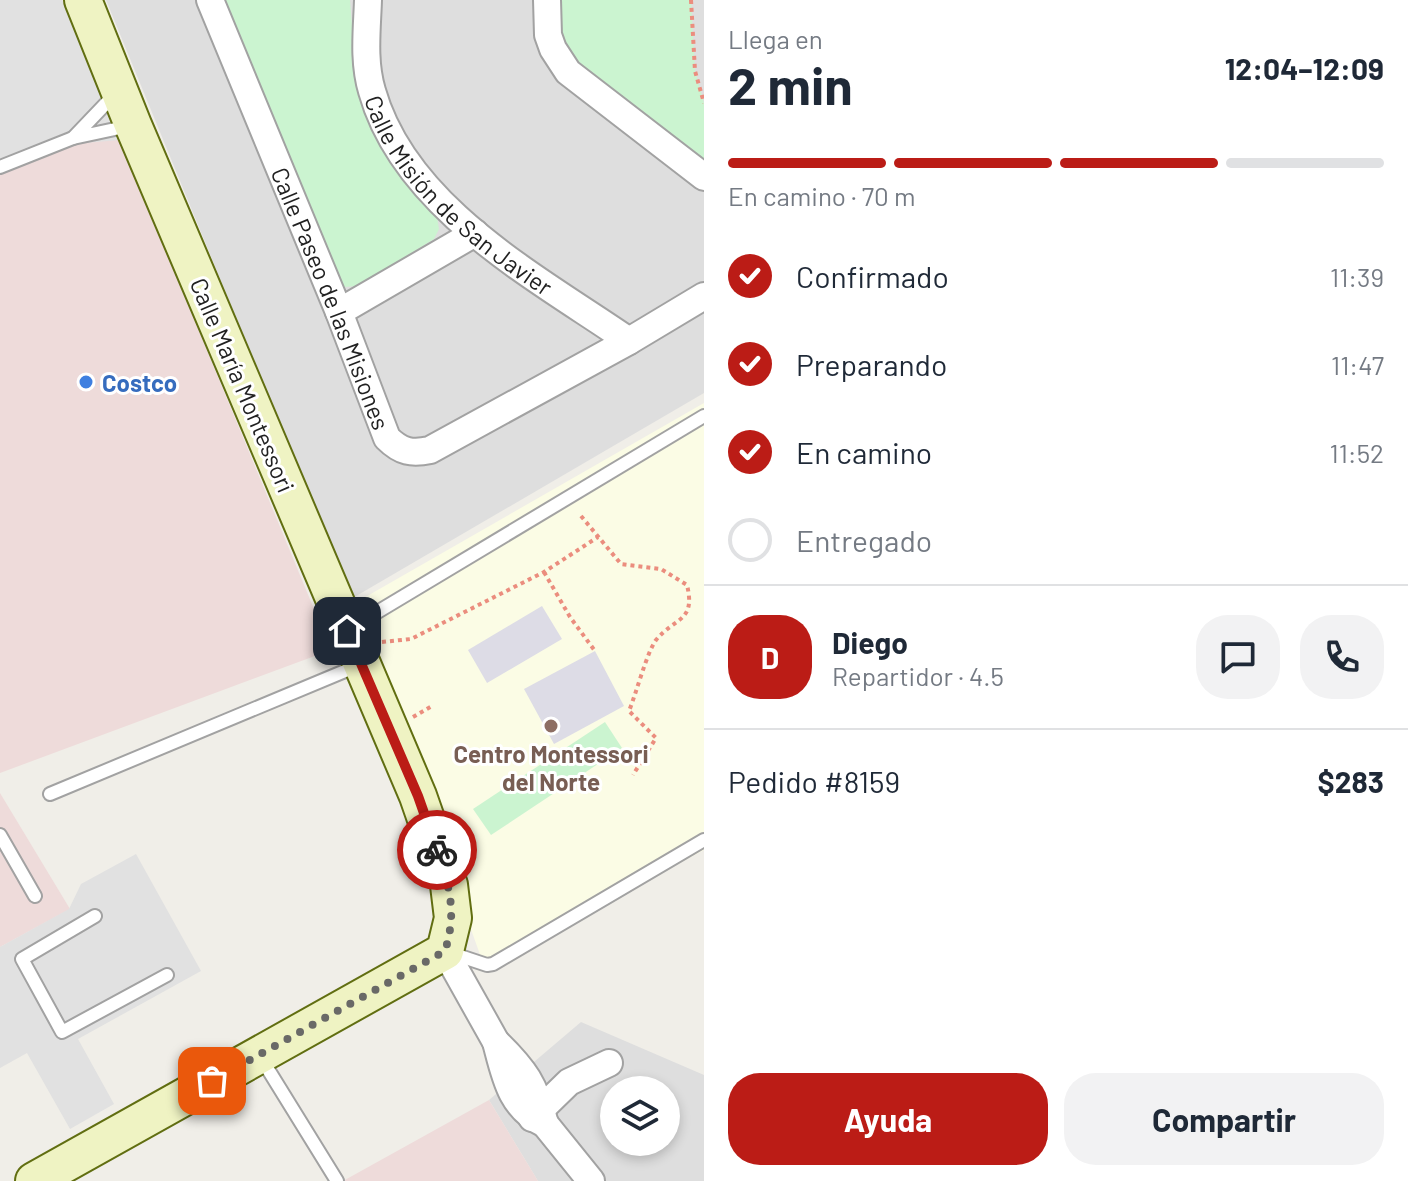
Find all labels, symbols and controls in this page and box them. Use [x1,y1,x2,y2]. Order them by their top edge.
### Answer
text: Llega en [728,23,823,54]
text: 12:04–12:09 [1225,50,1384,86]
text: 2 min [728,53,853,115]
street label: Calle Misión de San Javier [360,91,559,301]
street label: Calle Paseo de las Misiones [266,163,397,433]
text: En camino · 70 m [728,180,915,211]
icon: check [728,254,772,298]
text: Confirmado [796,258,949,294]
text: 11:39 [1330,261,1384,292]
street label: Calle María Montessori [185,273,301,497]
icon: check [728,342,772,386]
text: Preparando [796,346,947,382]
text: 11:47 [1331,349,1384,380]
place label: Costco [102,368,177,397]
marker: Costco [77,373,95,391]
icon: check [728,430,772,474]
text: En camino [796,434,932,470]
text: 11:52 [1330,437,1384,468]
text: Entregado [796,522,932,558]
pin [313,597,381,665]
icon: home [325,609,369,653]
button: chat [1196,615,1280,699]
button: phone [1300,615,1384,699]
text: Diego [832,624,908,660]
text: D [761,639,779,675]
text: Repartidor · 4.5 [832,660,1004,691]
marker: Centro Montessori del Norte [542,717,560,735]
place label: Centro Montessori del Norte [453,739,649,796]
text: Pedido #8159 [728,763,900,799]
text: $283 [1318,763,1384,799]
courier [397,810,477,890]
icon: bike [415,828,459,872]
pin [178,1047,246,1115]
icon: bag [190,1059,234,1103]
button: Ayuda [728,1073,1048,1165]
button: Compartir [1064,1073,1384,1165]
map controls [600,1076,680,1156]
button: layers [600,1076,680,1156]

